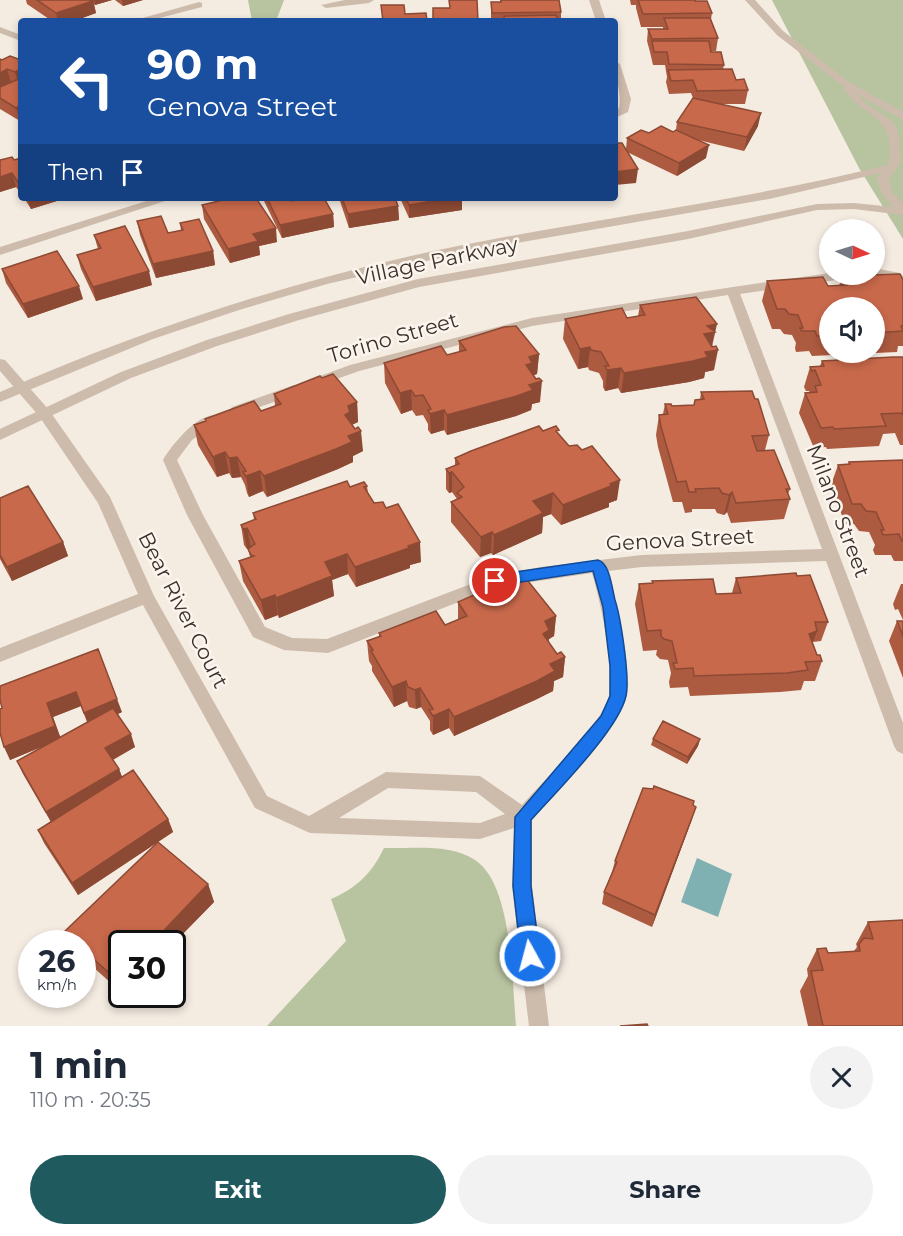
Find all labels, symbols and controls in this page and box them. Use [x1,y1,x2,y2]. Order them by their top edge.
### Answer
text: 90 m [147,38,258,90]
icon: left [48,42,126,120]
text: Genova Street [147,90,338,123]
icon: arrive [116,156,149,189]
text: Then [48,159,104,186]
north arrow [819,219,885,285]
map controls [819,219,885,363]
street label: Village Parkway [354,231,521,290]
button: sound [819,297,885,363]
street label: Torino Street [325,307,461,368]
street label: Milano Street [802,441,875,581]
street label: Genova Street [605,523,755,556]
street label: Bear River Court [133,527,234,692]
pin [469,555,520,606]
icon: arrive [478,564,511,597]
position arrow [498,924,562,988]
speed limit sign: 30 [108,930,186,1008]
text: 26 [39,943,75,980]
text: km/h [37,975,77,994]
text: 1 min [30,1043,128,1087]
button: close [810,1046,873,1109]
text: 110 m · 20:35 [30,1088,151,1112]
button: Exit [30,1155,446,1224]
button: Share [458,1155,873,1224]

